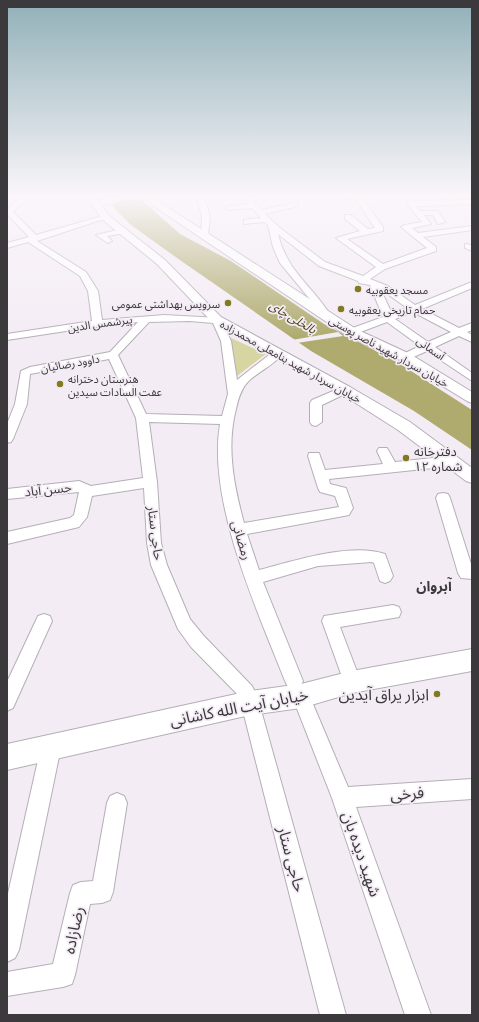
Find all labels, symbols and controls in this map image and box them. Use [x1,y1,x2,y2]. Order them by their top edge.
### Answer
place label: مسجد یعقوبیه [366,282,428,297]
marker: مسجد یعقوبیه [353,284,363,294]
place label: سرویس بهداشتی عمومی [112,296,220,311]
water label: بالخلی چای [266,296,320,338]
marker: سرویس بهداشتی عمومی [223,298,233,308]
place label: حمام تاریخی یعقوبیه [349,302,436,318]
marker: حمام تاریخی یعقوبیه [336,304,346,314]
street label: پیرشمس الدین [67,311,133,336]
street label: خیابان سردار شهید ناصر پوستی [326,312,452,391]
street label: خیابان سردار شهید بنامعلی محمدزاده [218,316,365,406]
street label: آسمانی [414,333,449,364]
street label: داوود رضائیان [39,350,101,376]
place label: هنرستان دخترانه عفت السادات سیدین [68,371,163,399]
marker: هنرستان دخترانه عفت السادات سیدین [55,379,65,389]
place label: دفترخانه شماره ۱۲ [414,442,462,475]
marker: دفترخانه شماره ۱۲ [401,453,411,463]
street label: حسن آباد [24,478,73,500]
street label: حاجی ستار [144,504,168,562]
street label: رمضانی [228,518,256,562]
district label: آبروان [416,576,452,595]
street label: خیابان آیت الله کاشانی [168,683,310,731]
place label: ابزار یراق آیدین [338,683,429,705]
marker: ابزار یراق آیدین [432,689,442,699]
street label: فرخی [389,781,425,805]
street label: شهید دیده بان [337,808,387,900]
street label: حاجی ستار [272,823,311,894]
street label: رضازاده [57,904,89,956]

